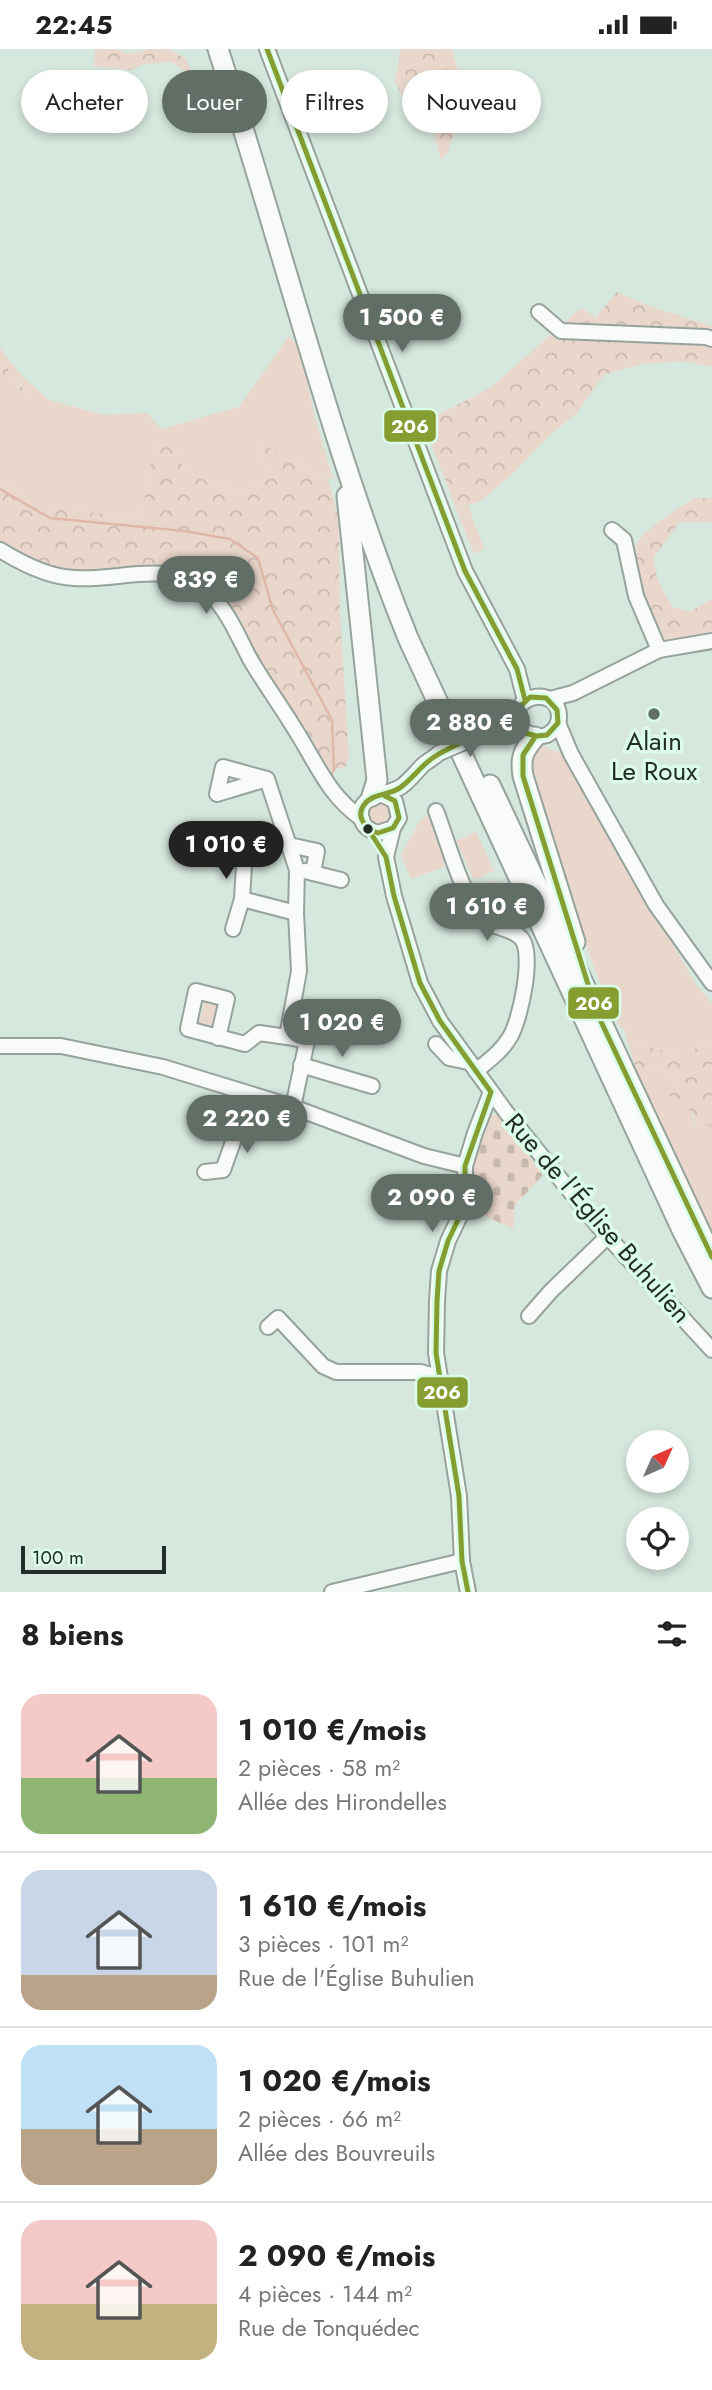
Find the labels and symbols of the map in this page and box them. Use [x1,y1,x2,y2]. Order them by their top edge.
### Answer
pin: 1 500 € [337,295,467,354]
line badge: 206 [383,409,437,443]
text: 206 [391,413,429,440]
pin: 839 € [157,557,255,616]
pin: 2 880 € [405,699,535,759]
marker: Alain Le Roux [646,706,662,722]
place label: Alain Le Roux [611,722,697,790]
pin: 1 010 € [161,821,291,881]
unlabelled marker [361,822,375,836]
pin: 1 610 € [422,883,552,943]
line badge: 206 [567,986,620,1020]
text: 206 [575,990,613,1017]
pin: 1 020 € [277,999,407,1059]
pin: 2 220 € [182,1095,312,1155]
street label: Rue de l'Église Buhulien [496,1105,700,1331]
pin: 2 090 € [367,1175,497,1234]
line badge: 206 [416,1376,469,1409]
text: 206 [423,1379,461,1406]
north arrow [626,1430,690,1493]
scale bar [21,1543,166,1575]

